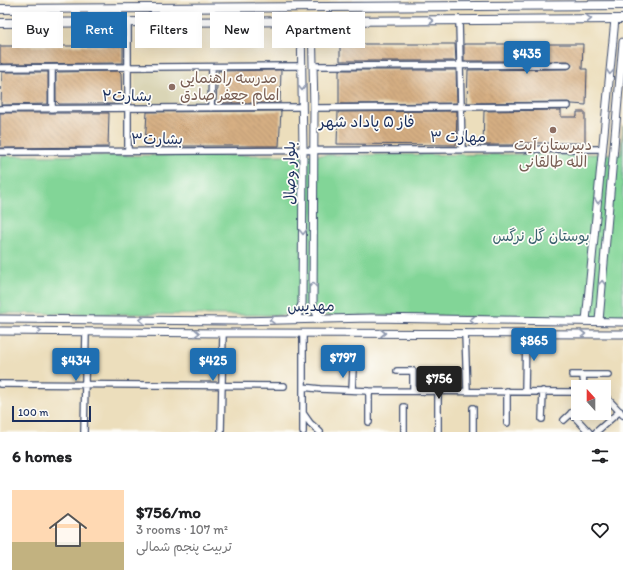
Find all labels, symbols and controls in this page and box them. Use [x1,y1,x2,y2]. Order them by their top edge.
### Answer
chip: Buy [12,12,63,48]
chip: Rent [71,12,127,48]
chip: Filters [135,12,202,48]
chip: New [210,12,264,48]
chip: Apartment [272,12,365,48]
one-way arrow [586,15,592,23]
one-way arrow [428,17,434,25]
pin: $435 [503,41,551,75]
text: $435 [513,46,541,61]
place label: مدرسه راهنمایی امام جعفر صادق [180,69,280,106]
one-way arrow [606,69,615,75]
marker: مدرسه راهنمایی امام جعفر صادق [167,82,177,92]
one-way arrow [298,85,306,91]
street label: بشارت۲ [102,87,152,105]
district label: فاز ۵ پاداد شهر [317,112,415,132]
marker: دبیرستان آیت الله طالقانی [548,125,558,135]
street label: مهارت ۳ [430,128,486,146]
street label: بشارت۳ [131,130,183,148]
place label: دبیرستان آیت الله طالقانی [514,136,592,172]
street label: بلوار وصال [281,141,300,205]
one-way arrow [594,198,603,204]
park label: بوستان گل نرگس [492,227,590,245]
one-way arrow [299,229,307,235]
one-way arrow [597,280,606,286]
one-way arrow [309,282,317,288]
street label: مهدیس [287,297,335,315]
one-way arrow [139,316,145,325]
one-way arrow [269,316,275,324]
one-way arrow [469,316,475,324]
one-way arrow [36,327,42,335]
pin: $865 [510,328,558,362]
one-way arrow [194,329,200,337]
one-way arrow [380,329,386,337]
one-way arrow [580,330,586,338]
text: $865 [520,333,548,348]
pin: $797 [319,345,367,379]
pin: $434 [52,348,100,382]
pin: $425 [189,348,237,382]
text: $797 [330,350,356,365]
text: $434 [61,353,91,368]
text: $425 [199,353,227,368]
pin: $756 [415,366,463,400]
text: $756 [426,371,452,386]
north arrow [571,380,611,420]
map controls [571,380,611,420]
scale bar [12,404,91,423]
text: 100 m [18,406,48,419]
icon: filters [589,445,611,467]
text: 6 homes [12,446,72,466]
text: $756/mo [136,502,201,522]
icon: home [44,506,92,554]
icon: heart [589,519,611,541]
text: 3 rooms · 107 m² [136,522,228,537]
text: تربیت پنجم شمالی [136,539,232,554]

